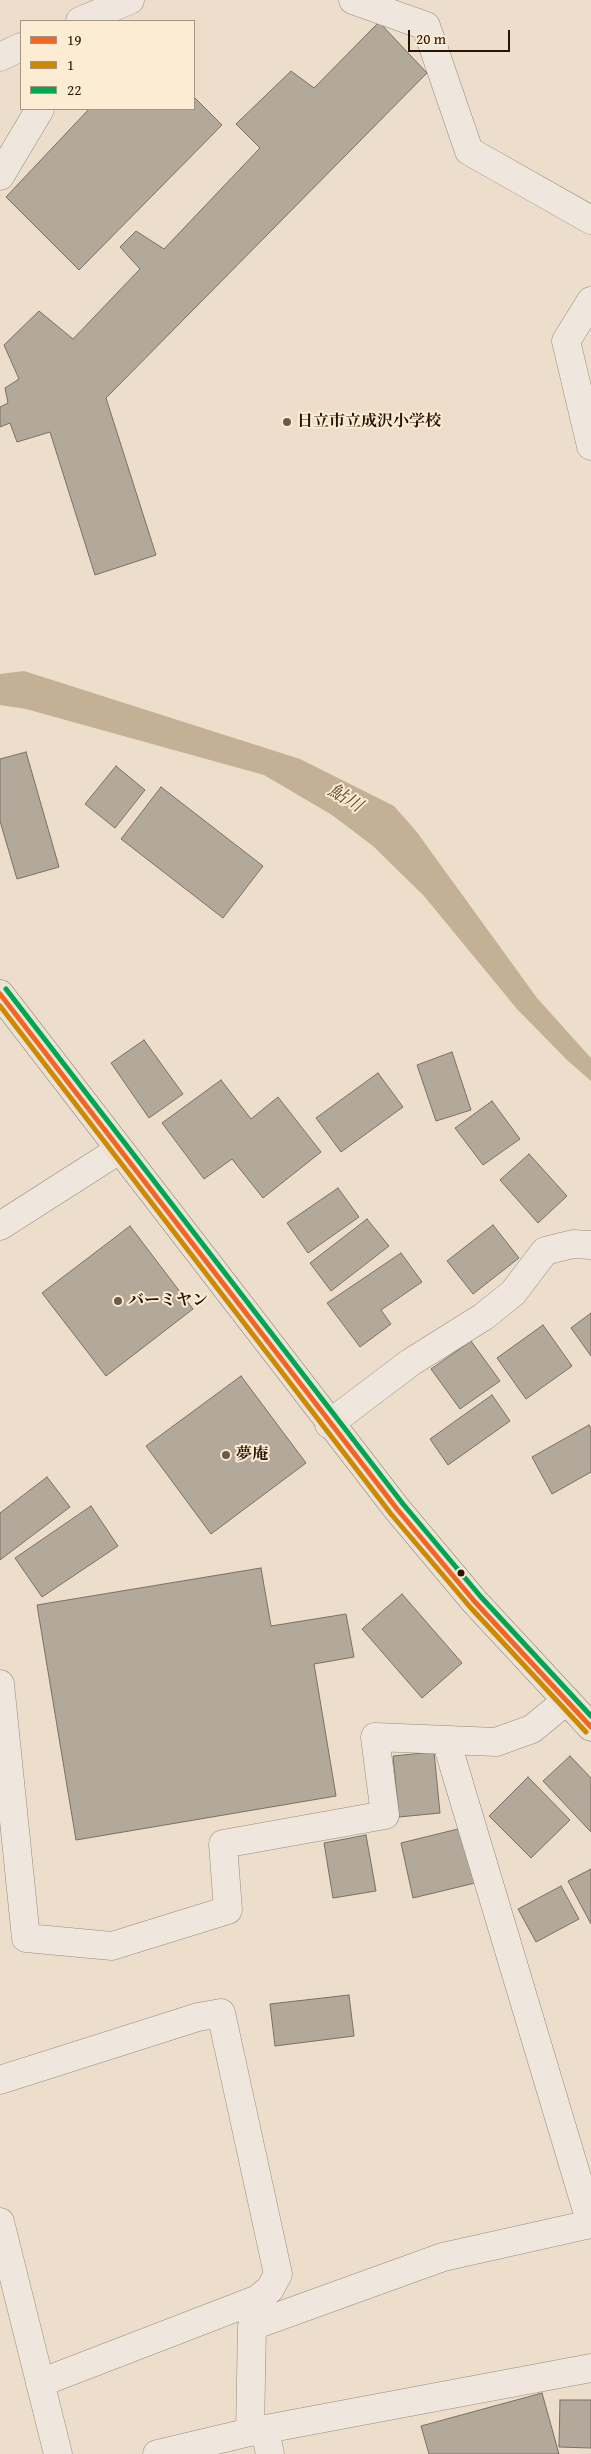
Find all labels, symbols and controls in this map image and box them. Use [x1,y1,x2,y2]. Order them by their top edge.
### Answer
legend [20,20,195,110]
scale bar [411,20,514,52]
text: 20 m [416,28,446,49]
text: 19 [67,29,81,50]
text: 1 [67,54,74,75]
text: 22 [67,79,81,100]
place label: 日立市立成沢小学校 [297,412,441,432]
marker: 日立市立成沢小学校 [281,416,293,428]
water label: 鮎川 [324,780,366,818]
place label: バーミヤン [128,1291,208,1311]
marker: バーミヤン [112,1295,124,1307]
place label: 夢庵 [236,1445,268,1465]
marker: 夢庵 [220,1449,232,1461]
unlabelled marker [456,1568,466,1578]

